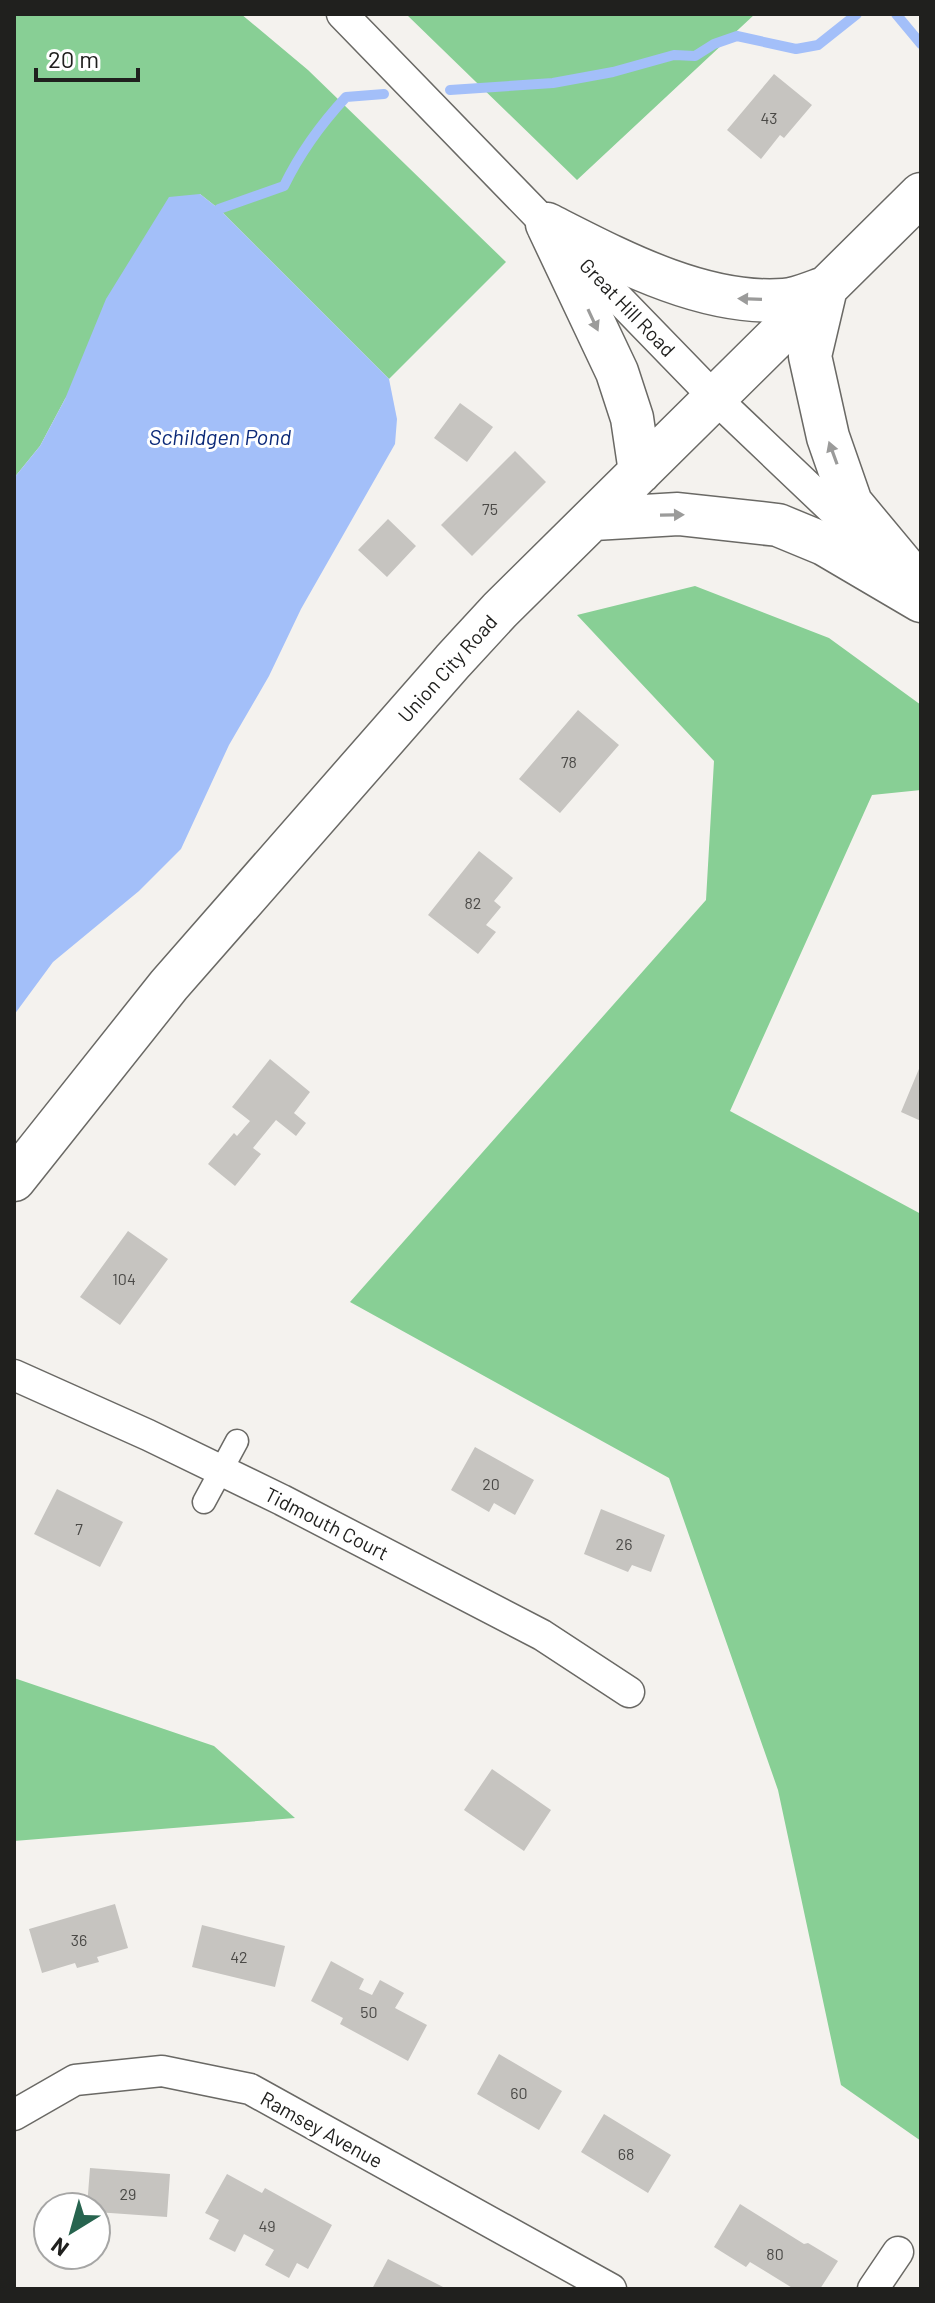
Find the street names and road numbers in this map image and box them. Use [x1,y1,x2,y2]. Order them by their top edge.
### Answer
street label: Great Hill Road [575,253,681,361]
street label: Union City Road [392,609,502,727]
street label: Tidmouth Court [261,1481,393,1565]
street label: Ramsey Avenue [257,2086,387,2172]

